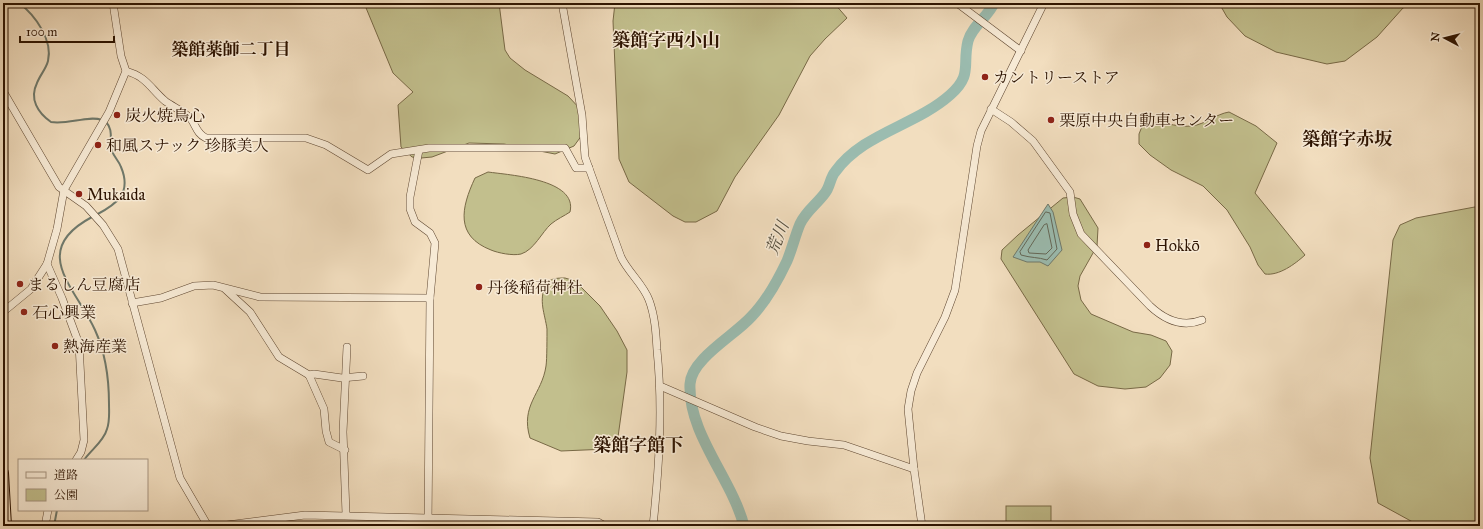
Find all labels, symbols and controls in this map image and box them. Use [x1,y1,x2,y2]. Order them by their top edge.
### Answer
scale bar [20,18,114,44]
north arrow [1425,18,1465,58]
text: 100 m [26,25,57,39]
district label: 築館字西小山 [612,29,720,51]
text: N [1429,31,1443,42]
district label: 築館薬師二丁目 [172,39,291,60]
place label: カントリーストア [993,68,1120,87]
marker: カントリーストア [980,72,990,82]
place label: 炭火焼鳥心 [125,106,205,125]
marker: 炭火焼鳥心 [112,110,122,120]
place label: 栗原中央自動車センター [1059,111,1234,130]
marker: 栗原中央自動車センター [1046,115,1056,125]
district label: 築館字赤坂 [1302,128,1393,150]
place label: 和風スナック 珍豚美人 [106,136,269,155]
marker: 和風スナック 珍豚美人 [93,140,103,150]
place label: Mukaida [87,185,145,204]
marker: Mukaida [74,189,84,199]
water label: 荒川 [761,217,794,258]
place label: Hokkō [1155,236,1200,255]
marker: Hokkō [1142,240,1152,250]
place label: まるしん豆腐店 [28,275,140,294]
place label: 丹後稲荷神社 [487,278,583,297]
marker: まるしん豆腐店 [15,279,25,289]
marker: 丹後稲荷神社 [474,282,484,292]
place label: 石心興業 [32,303,96,322]
marker: 石心興業 [19,307,29,317]
place label: 熱海産業 [63,337,127,356]
marker: 熱海産業 [50,341,60,351]
district label: 築館字館下 [593,434,683,456]
legend [18,459,148,511]
text: 道路 [54,468,78,482]
text: 公園 [54,488,78,502]

